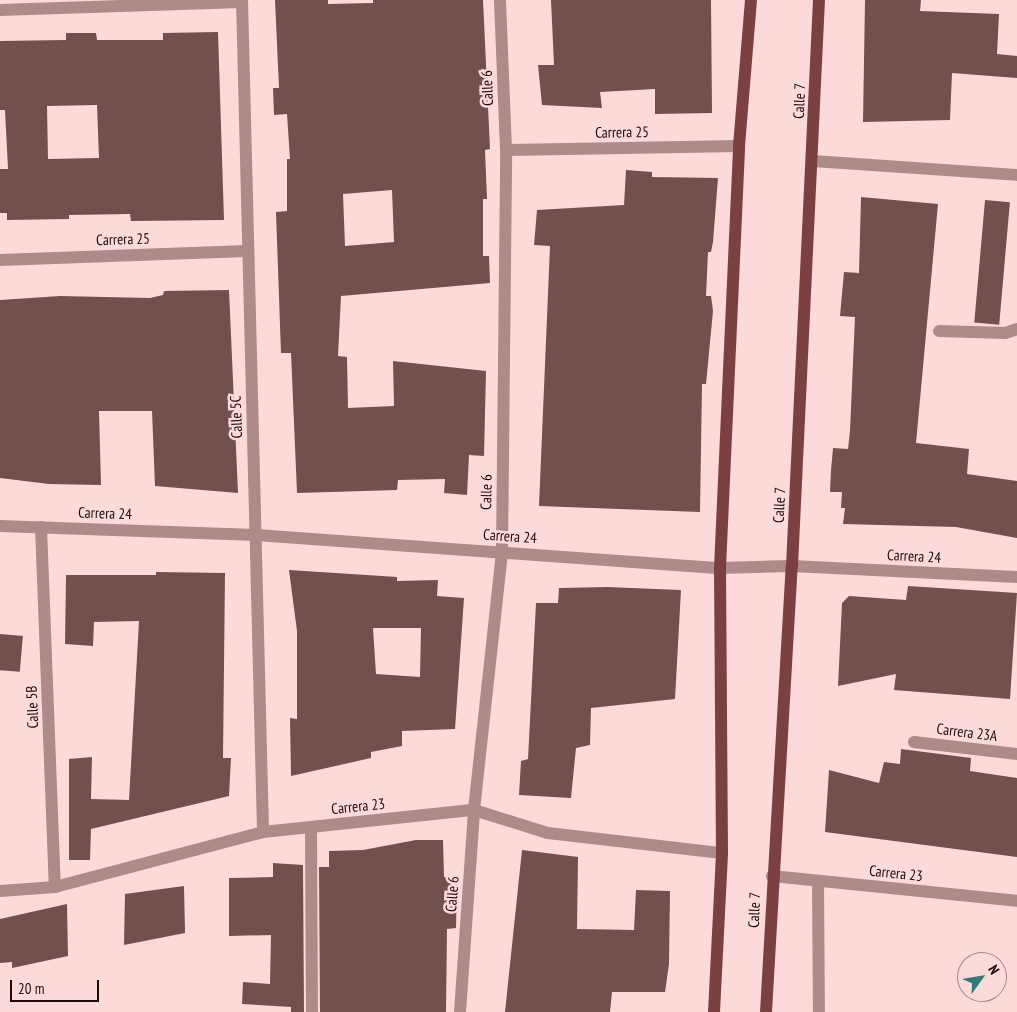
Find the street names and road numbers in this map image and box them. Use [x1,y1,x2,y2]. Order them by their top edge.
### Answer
street label: Calle 6 [477,70,497,106]
street label: Calle 7 [789,83,809,119]
street label: Carrera 25 [595,123,649,141]
street label: Carrera 25 [96,229,150,249]
street label: Calle 5C [226,395,246,439]
street label: Calle 6 [477,474,495,510]
street label: Calle 7 [769,487,789,523]
street label: Carrera 24 [78,503,132,523]
street label: Carrera 24 [482,525,538,547]
street label: Carrera 24 [887,546,941,566]
street label: Calle 5B [22,685,42,729]
street label: Carrera 23A [936,719,998,745]
street label: Carrera 23 [330,794,386,818]
street label: Carrera 23 [868,861,924,885]
street label: Calle 6 [442,876,462,912]
street label: Calle 7 [744,892,764,928]

